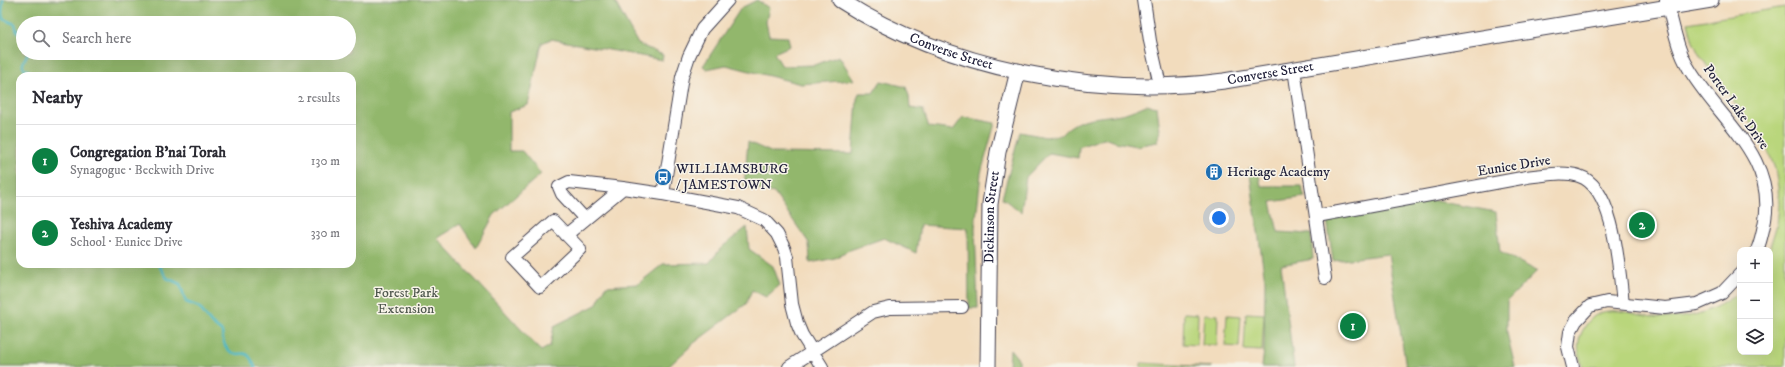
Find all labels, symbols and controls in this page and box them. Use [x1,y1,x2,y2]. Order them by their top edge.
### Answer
search box [16,16,356,60]
icon: search [30,27,52,49]
text: Search here [62,29,131,48]
street label: Converse Street [907,29,995,74]
street label: Converse Street [1226,57,1315,89]
street label: Porter Lake Drive [1699,61,1773,153]
text: Nearby [32,87,82,109]
text: 2 results [298,90,340,106]
text: Congregation B'nai Torah [70,143,226,162]
street label: Eunice Drive [1476,151,1552,181]
text: 1 [43,153,47,169]
text: 130 m [311,153,340,169]
place label: WILLIAMSBURG / JAMESTOWN [675,160,788,194]
text: Synagogue · Beckwith Drive [70,162,214,178]
building icon: Heritage Academy [1204,162,1224,182]
place label: Heritage Academy [1227,163,1330,181]
bus stop icon: WILLIAMSBURG / JAMESTOWN [653,167,673,187]
street label: Dickinson Street [980,169,1004,264]
your location [1209,208,1229,228]
pin: 2 [1629,210,1655,240]
text: Yeshiva Academy [70,215,172,234]
text: 2 [42,225,48,241]
text: 330 m [311,225,340,241]
text: School · Eunice Drive [70,234,183,250]
map controls [1737,247,1773,355]
button: + [1737,247,1773,283]
button: − [1737,283,1773,319]
park label: Forest Park Extension [374,284,438,318]
pin: 1 [1340,311,1366,341]
button: layers [1737,319,1773,355]

